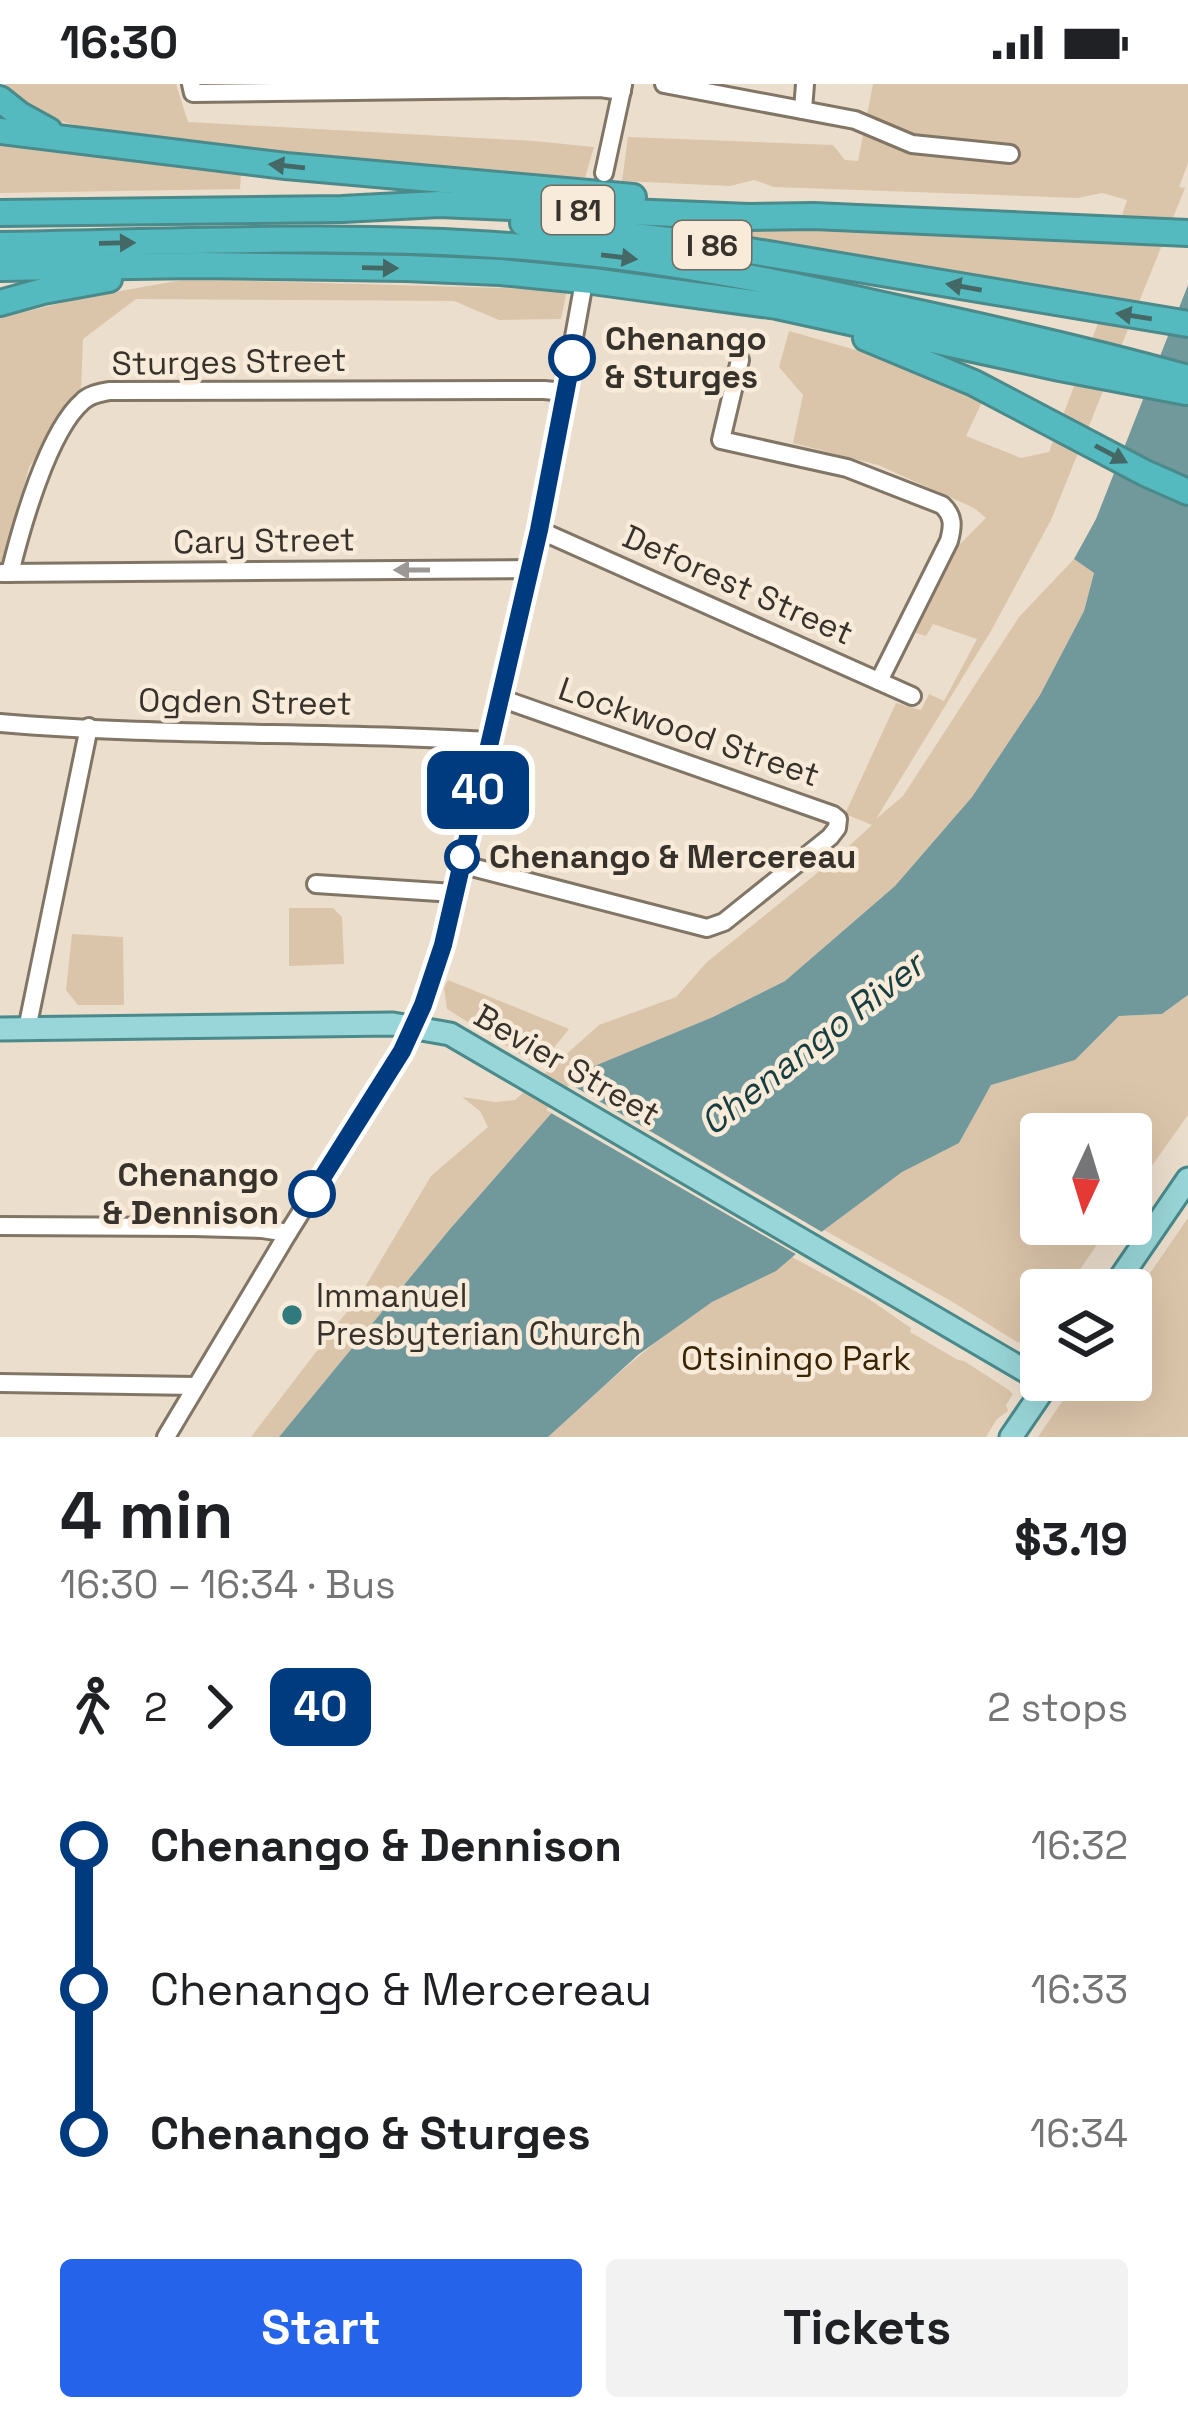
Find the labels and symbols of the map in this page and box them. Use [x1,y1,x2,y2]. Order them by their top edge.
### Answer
one-way arrow [268,157,305,176]
road number: I 81 [542,186,614,234]
road number: I 86 [673,221,751,269]
one-way arrow [99,234,137,253]
one-way arrow [601,248,639,267]
one-way arrow [362,258,400,277]
one-way arrow [944,278,982,296]
one-way arrow [1114,306,1152,324]
place label: Chenango & Sturges [605,318,767,398]
marker: Chenango & Sturges [550,336,594,380]
street label: Sturges Street [111,339,347,385]
one-way arrow [1093,443,1128,464]
street label: Deforest Street [616,515,860,655]
street label: Cary Street [173,518,355,564]
one-way arrow [392,560,430,580]
street label: Lockwood Street [553,668,825,796]
street label: Ogden Street [138,679,352,725]
line badge: 40 [424,751,532,829]
place label: Chenango & Mercereau [489,836,856,878]
marker: Chenango & Mercereau [446,841,478,873]
water label: Chenango River [691,940,936,1146]
street label: Bevier Street [466,995,668,1135]
north arrow [1020,1113,1152,1245]
place label: Chenango & Dennison [103,1154,279,1234]
marker: Chenango & Dennison [290,1172,334,1216]
place label: Immanuel Presbyterian Church [316,1275,642,1355]
marker: Immanuel Presbyterian Church [279,1302,305,1328]
park label: Otsiningo Park [681,1338,911,1380]

